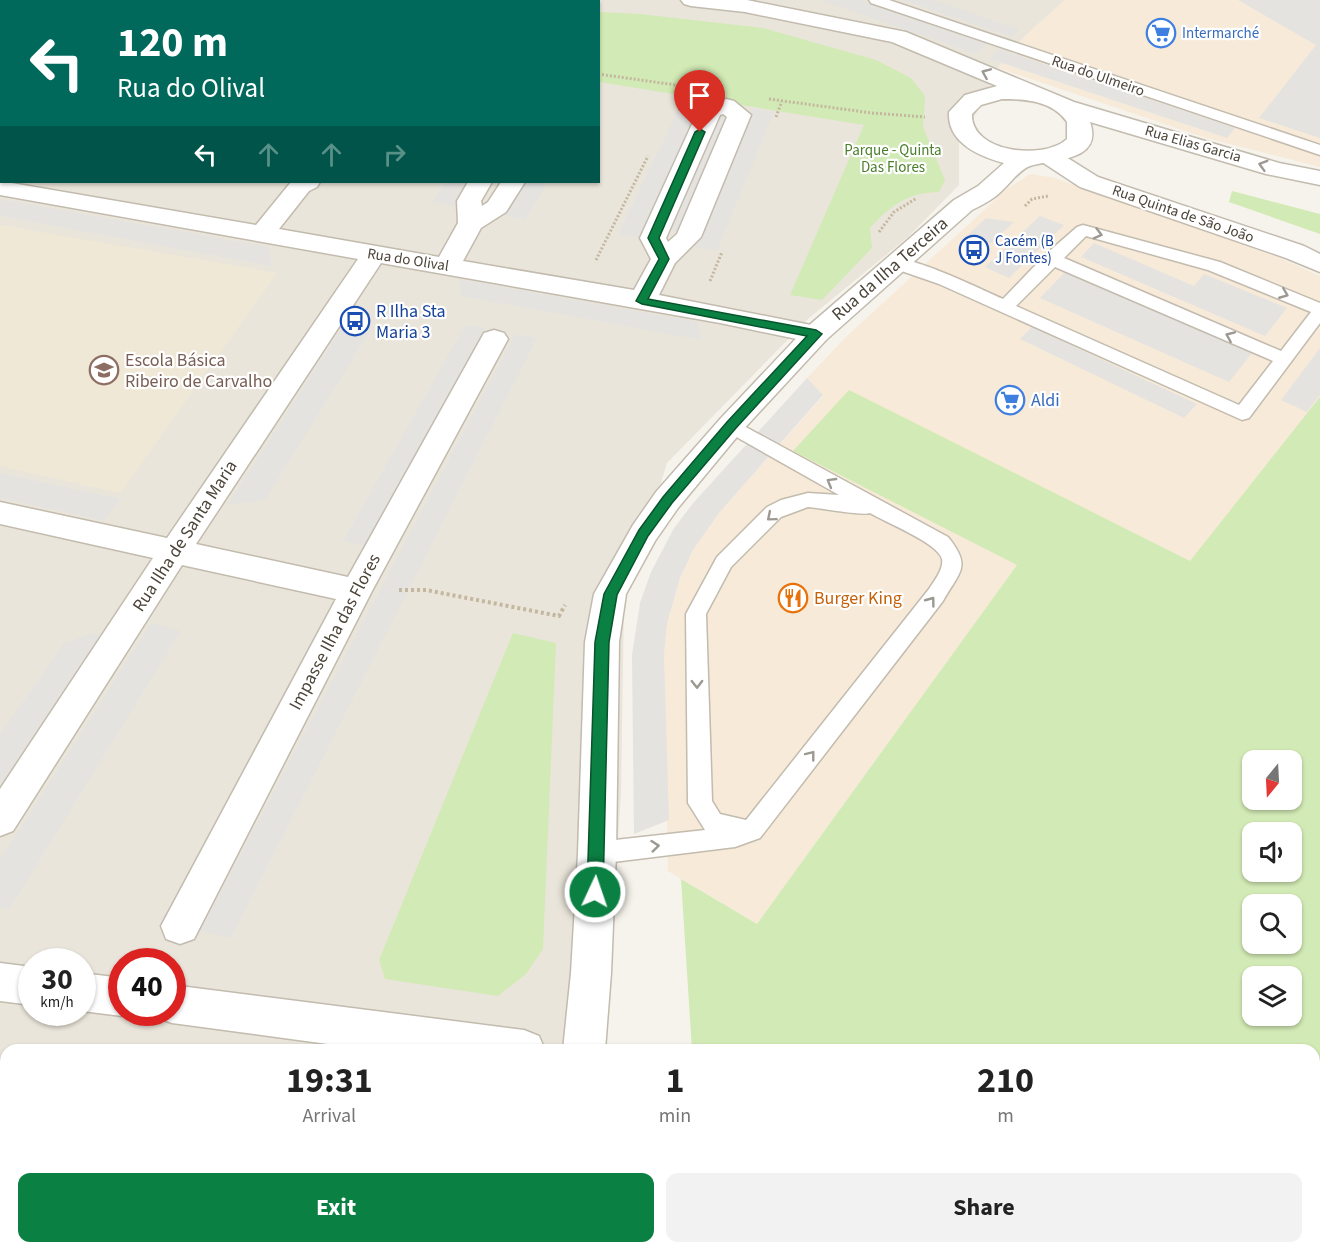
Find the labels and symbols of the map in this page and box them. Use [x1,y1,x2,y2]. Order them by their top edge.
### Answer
supermarket icon: Intermarché [1145,17,1177,49]
place label: Intermarché [1182,23,1259,44]
street label: Rua do Ulmeiro [1049,50,1147,102]
one-way arrow [981,68,992,80]
pin [674,70,725,132]
street label: Rua Elias Garcia [1142,120,1244,168]
park label: Parque - Quinta Das Flores [844,140,942,178]
one-way arrow [1258,160,1269,172]
street label: Rua Quinta de São João [1109,180,1257,248]
street label: Rua da Ilha Terceira [826,211,954,327]
one-way arrow [1093,227,1103,240]
place label: Cacém (B J Fontes) [995,231,1054,269]
bus stop icon: Cacém (B J Fontes) [958,234,990,266]
street label: Rua do Olival [366,243,450,277]
one-way arrow [1277,287,1288,299]
place label: R Ilha Sta Maria 3 [376,299,446,345]
bus stop icon: R Ilha Sta Maria 3 [339,305,371,337]
one-way arrow [1226,331,1237,343]
place label: Escola Básica Ribeiro de Carvalho [125,348,272,394]
school or university icon: Escola Básica Ribeiro de Carvalho [88,354,120,386]
supermarket icon: Aldi [994,384,1026,416]
place label: Aldi [1031,388,1060,413]
street label: Rua Ilha de Santa Maria [127,455,243,617]
one-way arrow [826,478,837,489]
one-way arrow [767,509,778,520]
street label: Impasse Ilha das Flores [283,549,387,715]
restaurant icon: Burger King [777,582,809,614]
place label: Burger King [814,586,902,611]
one-way arrow [924,597,935,608]
one-way arrow [691,680,703,689]
north arrow [1242,750,1302,810]
one-way arrow [804,751,815,762]
one-way arrow [650,840,659,853]
position arrow [563,860,627,924]
speed limit sign: 40 [108,948,186,1026]

